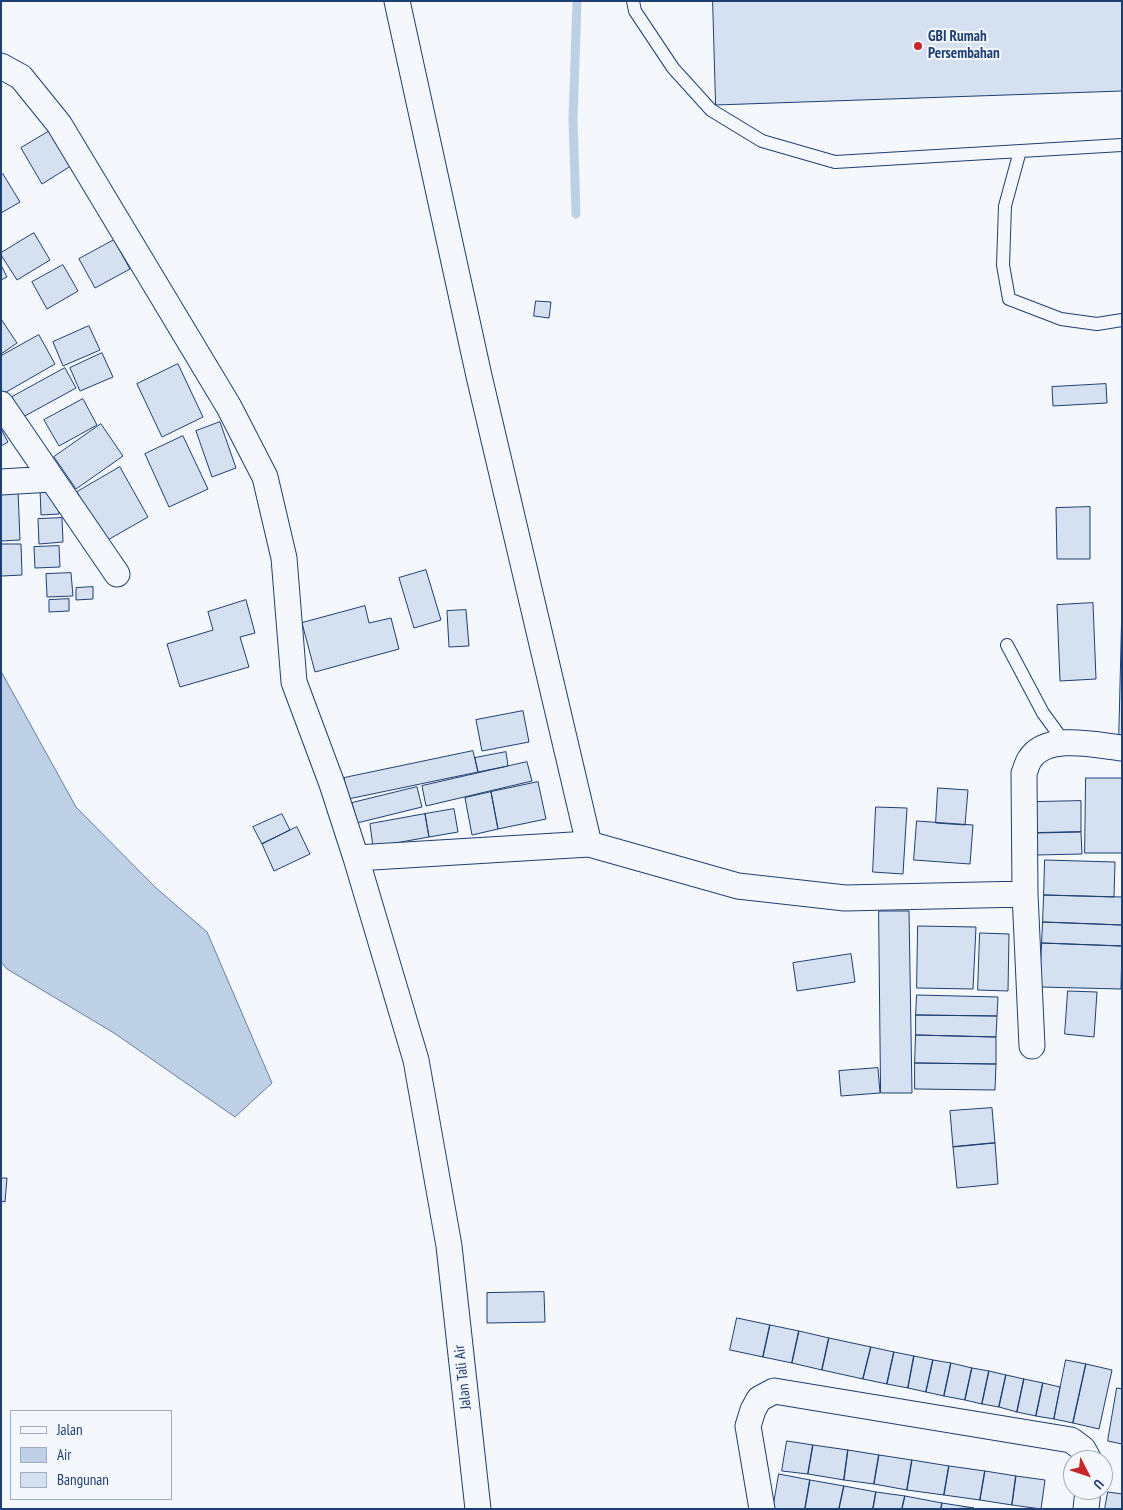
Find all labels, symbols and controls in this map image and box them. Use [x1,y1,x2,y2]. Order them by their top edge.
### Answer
place label: GBI Rumah Persembahan [928,28,1000,63]
marker: GBI Rumah Persembahan [912,40,924,52]
street label: Jalan Tali Air [451,1344,475,1410]
legend [10,1410,172,1500]
text: Jalan [57,1420,83,1439]
text: Air [57,1445,71,1464]
north arrow [1063,1450,1113,1500]
text: Bangunan [57,1470,109,1489]
text: U [1089,1476,1108,1493]

